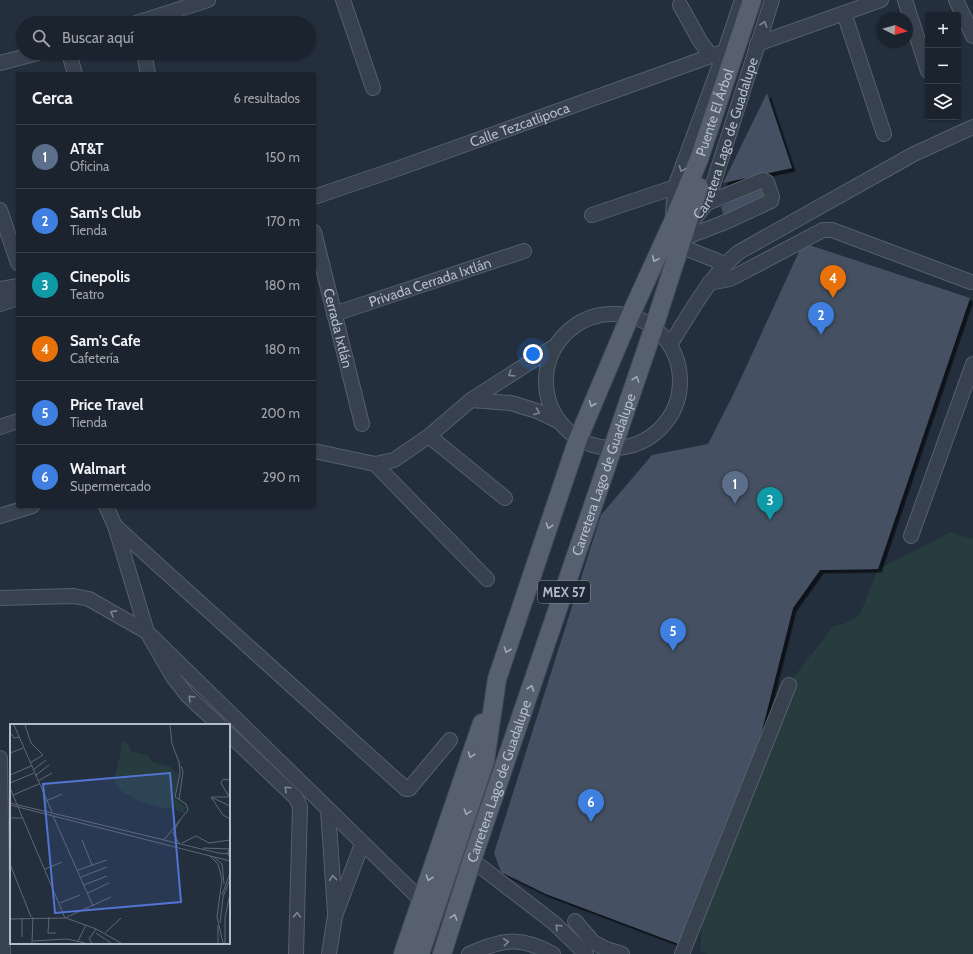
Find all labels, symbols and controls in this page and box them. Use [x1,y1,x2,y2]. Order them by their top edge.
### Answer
north arrow [877,12,913,48]
map controls [925,12,961,120]
button: + [925,12,961,48]
search box [16,16,316,60]
one-way arrow [759,21,767,28]
icon: search [30,27,52,49]
text: Buscar aquí [62,29,134,47]
button: − [925,48,961,84]
street label: Carretera Lago de Guadalupe [689,55,762,223]
street label: Puente El Árbol [692,66,738,159]
button: layers [925,84,961,120]
text: Cerca [32,88,73,108]
text: 6 resultados [234,90,300,106]
street label: Calle Tezcatlipoca [467,99,572,151]
text: AT&T [70,140,104,158]
text: 1 [43,149,47,165]
text: 150 m [265,149,300,165]
text: Oficina [70,158,109,174]
one-way arrow [679,165,687,172]
text: Sam's Club [70,204,141,222]
text: 2 [42,213,48,229]
text: 170 m [266,213,300,229]
text: Tienda [70,222,107,238]
street label: Privada Cerrada Ixtlán [366,253,494,311]
one-way arrow [652,256,660,263]
pin: 4 [820,265,846,298]
text: Cinepolis [70,268,130,286]
text: 3 [41,277,49,293]
text: 180 m [264,277,300,293]
text: Teatro [70,286,104,302]
street label: Cerrada Ixtlán [319,286,357,370]
pin: 2 [808,302,834,335]
text: Sam's Cafe [70,332,141,350]
text: 4 [41,341,49,357]
text: 180 m [264,341,300,357]
your location [523,344,543,364]
text: Cafetería [70,350,119,366]
one-way arrow [508,370,515,377]
one-way arrow [631,376,640,383]
street label: Carretera Lago de Guadalupe [568,391,640,558]
text: Price Travel [70,396,143,414]
one-way arrow [589,401,597,408]
text: 5 [42,405,48,421]
text: 200 m [261,405,300,421]
one-way arrow [533,407,540,415]
text: Tienda [70,414,107,430]
text: Walmart [70,460,126,478]
text: 6 [41,469,49,485]
text: 290 m [262,469,300,485]
pin: 1 [722,471,748,504]
text: Supermercado [70,478,151,494]
pin: 3 [757,487,783,520]
one-way arrow [545,523,553,530]
road number: MEX 57 [538,581,590,603]
one-way arrow [110,610,117,617]
pin: 5 [660,618,686,651]
one-way arrow [503,646,512,653]
one-way arrow [526,684,535,691]
one-way arrow [188,695,196,703]
street label: Carretera Lago de Guadalupe [463,698,535,865]
inset map [10,724,230,944]
one-way arrow [467,752,475,759]
one-way arrow [285,787,292,794]
pin: 6 [578,789,604,822]
one-way arrow [464,808,472,815]
one-way arrow [328,875,337,881]
one-way arrow [425,875,433,882]
one-way arrow [293,912,301,918]
one-way arrow [449,914,457,921]
one-way arrow [555,924,563,932]
one-way arrow [503,938,509,947]

